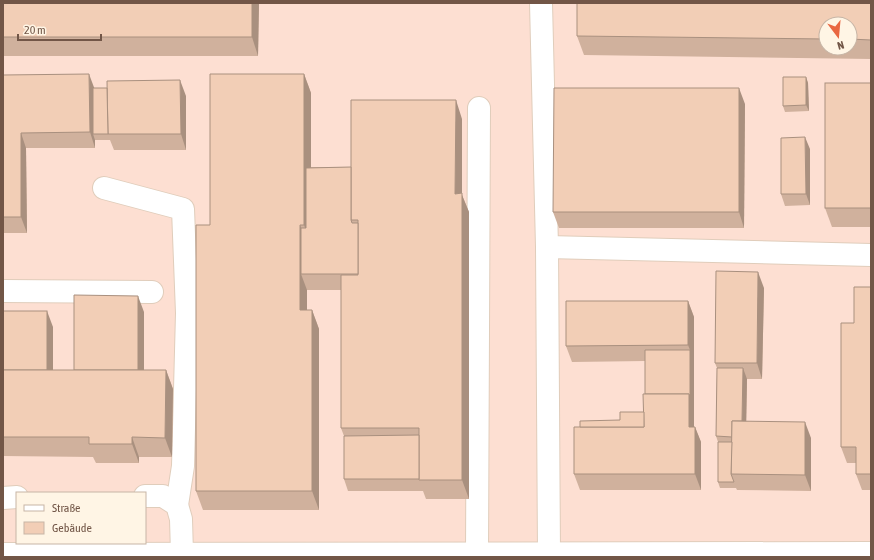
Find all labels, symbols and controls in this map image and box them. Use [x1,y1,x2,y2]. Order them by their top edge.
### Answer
scale bar [18,16,101,42]
north arrow [818,16,858,56]
text: 20 m [24,23,46,37]
text: N [836,39,846,52]
legend [16,492,146,544]
text: Straße [52,501,80,515]
text: Gebäude [52,521,92,535]

